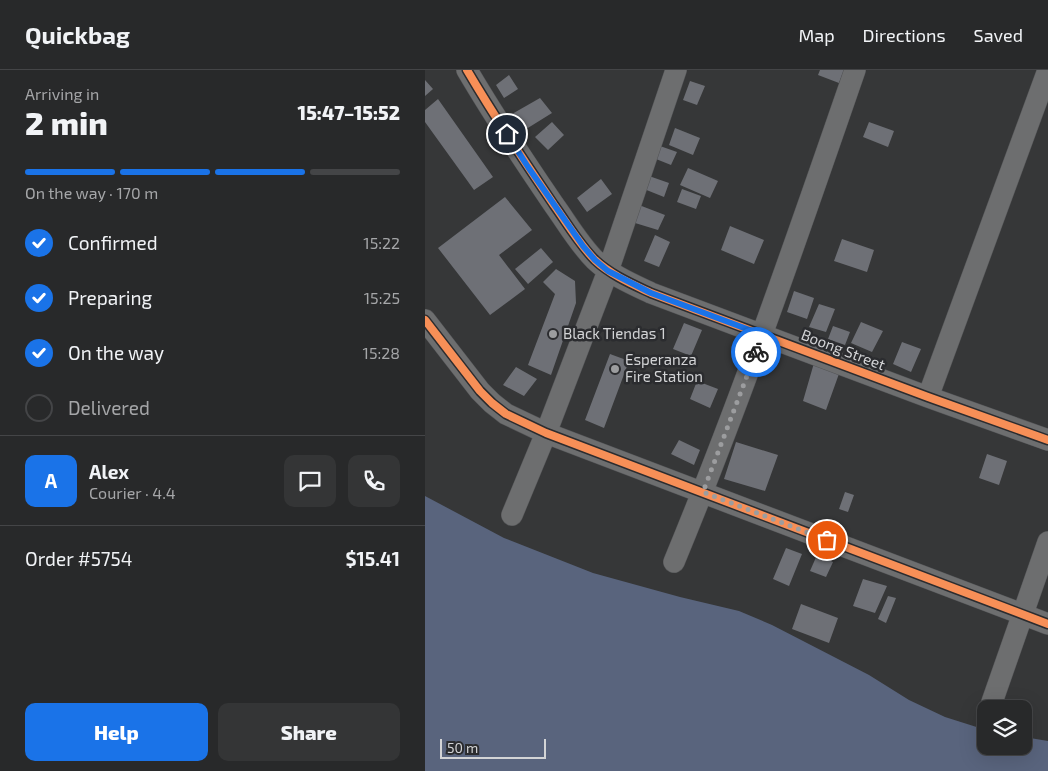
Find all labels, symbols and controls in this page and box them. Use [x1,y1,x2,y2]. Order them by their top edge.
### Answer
text: Quickbag [25,20,130,49]
text: Map [798,24,835,46]
text: Directions [863,24,946,46]
text: Saved [974,24,1023,46]
text: Arriving in [25,84,99,103]
text: 15:47–15:52 [298,101,400,124]
text: 2 min [25,103,108,141]
pin [486,113,528,155]
icon: home [493,120,521,148]
text: On the way · 170 m [25,183,158,202]
icon: check [25,229,53,257]
text: Confirmed [68,231,158,254]
text: 15:22 [363,233,400,252]
icon: check [25,284,53,312]
text: Preparing [68,286,152,309]
text: 15:25 [364,288,400,307]
place label: Black Tiendas 1 [563,324,666,342]
street label: Boong Street [799,325,888,373]
courier [731,327,781,377]
marker: Black Tiendas 1 [547,328,559,340]
icon: bike [742,338,770,366]
icon: check [25,339,53,367]
text: On the way [68,341,164,364]
text: 15:28 [363,343,400,362]
place label: Esperanza Fire Station [625,350,703,385]
marker: Esperanza Fire Station [609,363,621,375]
text: Delivered [68,396,150,419]
button: chat [284,455,336,507]
button: phone [348,455,400,507]
text: Alex [89,460,129,483]
text: A [45,469,57,492]
text: Courier · 4.4 [89,483,176,502]
pin [806,519,848,561]
icon: bag [813,526,841,554]
text: Order #5754 [25,547,132,570]
text: $15.41 [345,547,400,570]
map controls [977,700,1032,755]
button: layers [977,700,1032,755]
button: Help [25,703,208,761]
button: Share [218,703,400,761]
scale bar [440,736,546,759]
text: 50 m [447,739,478,756]

